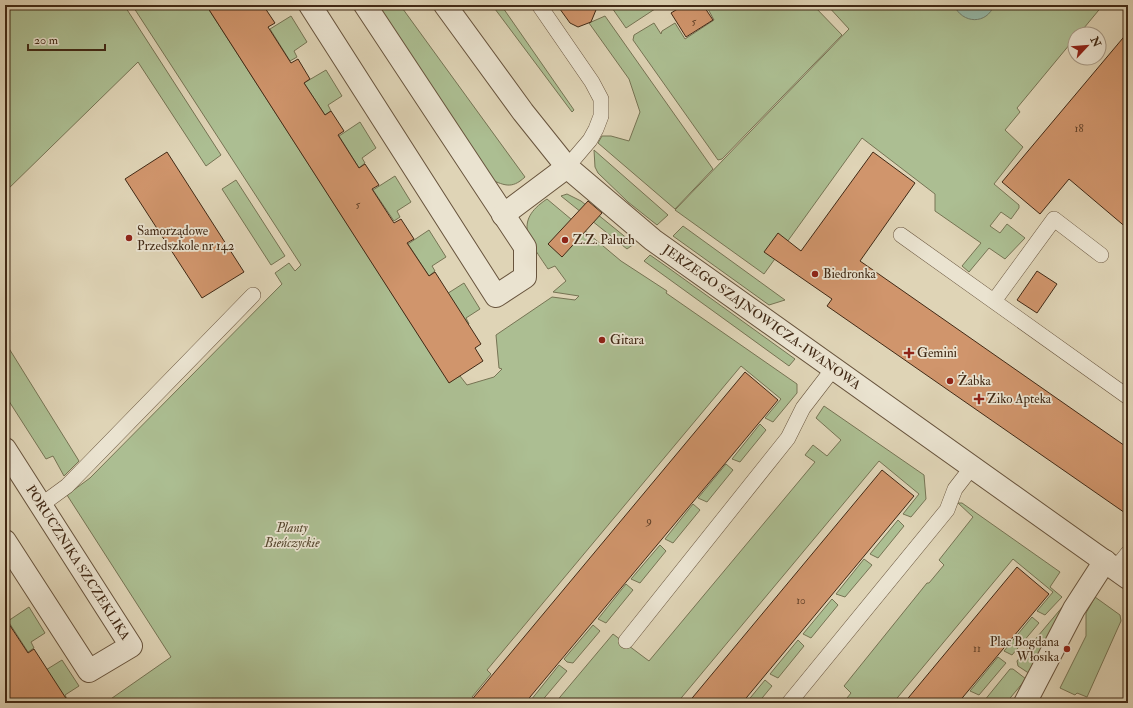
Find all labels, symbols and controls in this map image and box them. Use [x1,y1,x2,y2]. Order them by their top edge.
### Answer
house number: 5 [692,15,697,28]
scale bar [28,26,105,52]
north arrow [1067,26,1107,66]
text: 20 m [34,33,59,48]
text: N [1087,34,1104,50]
house number: 18 [1074,122,1084,135]
house number: 5 [356,198,361,211]
place label: Samorządowe Przedszkole nr 142 [137,223,235,254]
place label: Z.Z. Paluch [573,232,635,248]
marker: Samorządowe Przedszkole nr 142 [124,233,134,243]
marker: Z.Z. Paluch [560,235,570,245]
street label: JERZEGO SZAJNOWICZA-IWANOWA [659,241,864,394]
place label: Biedronka [823,266,877,282]
marker: Biedronka [810,269,820,279]
place label: Gitara [610,332,645,348]
marker: Gitara [597,335,607,345]
place label: Gemini [917,345,958,361]
marker: Gemini [904,348,914,358]
place label: Żabka [958,372,992,389]
marker: Żabka [945,376,955,386]
place label: Ziko Apteka [987,391,1052,408]
marker: Ziko Apteka [974,394,984,404]
street label: PORUCZNIKA SZCZEKLIKA [22,482,134,644]
house number: 9 [645,514,652,527]
park label: Planty Bieńczyckie [264,520,320,551]
house number: 10 [796,594,806,607]
place label: Plac Bogdana Włosika [990,634,1060,665]
house number: 11 [973,642,981,655]
marker: Plac Bogdana Włosika [1062,644,1072,654]

